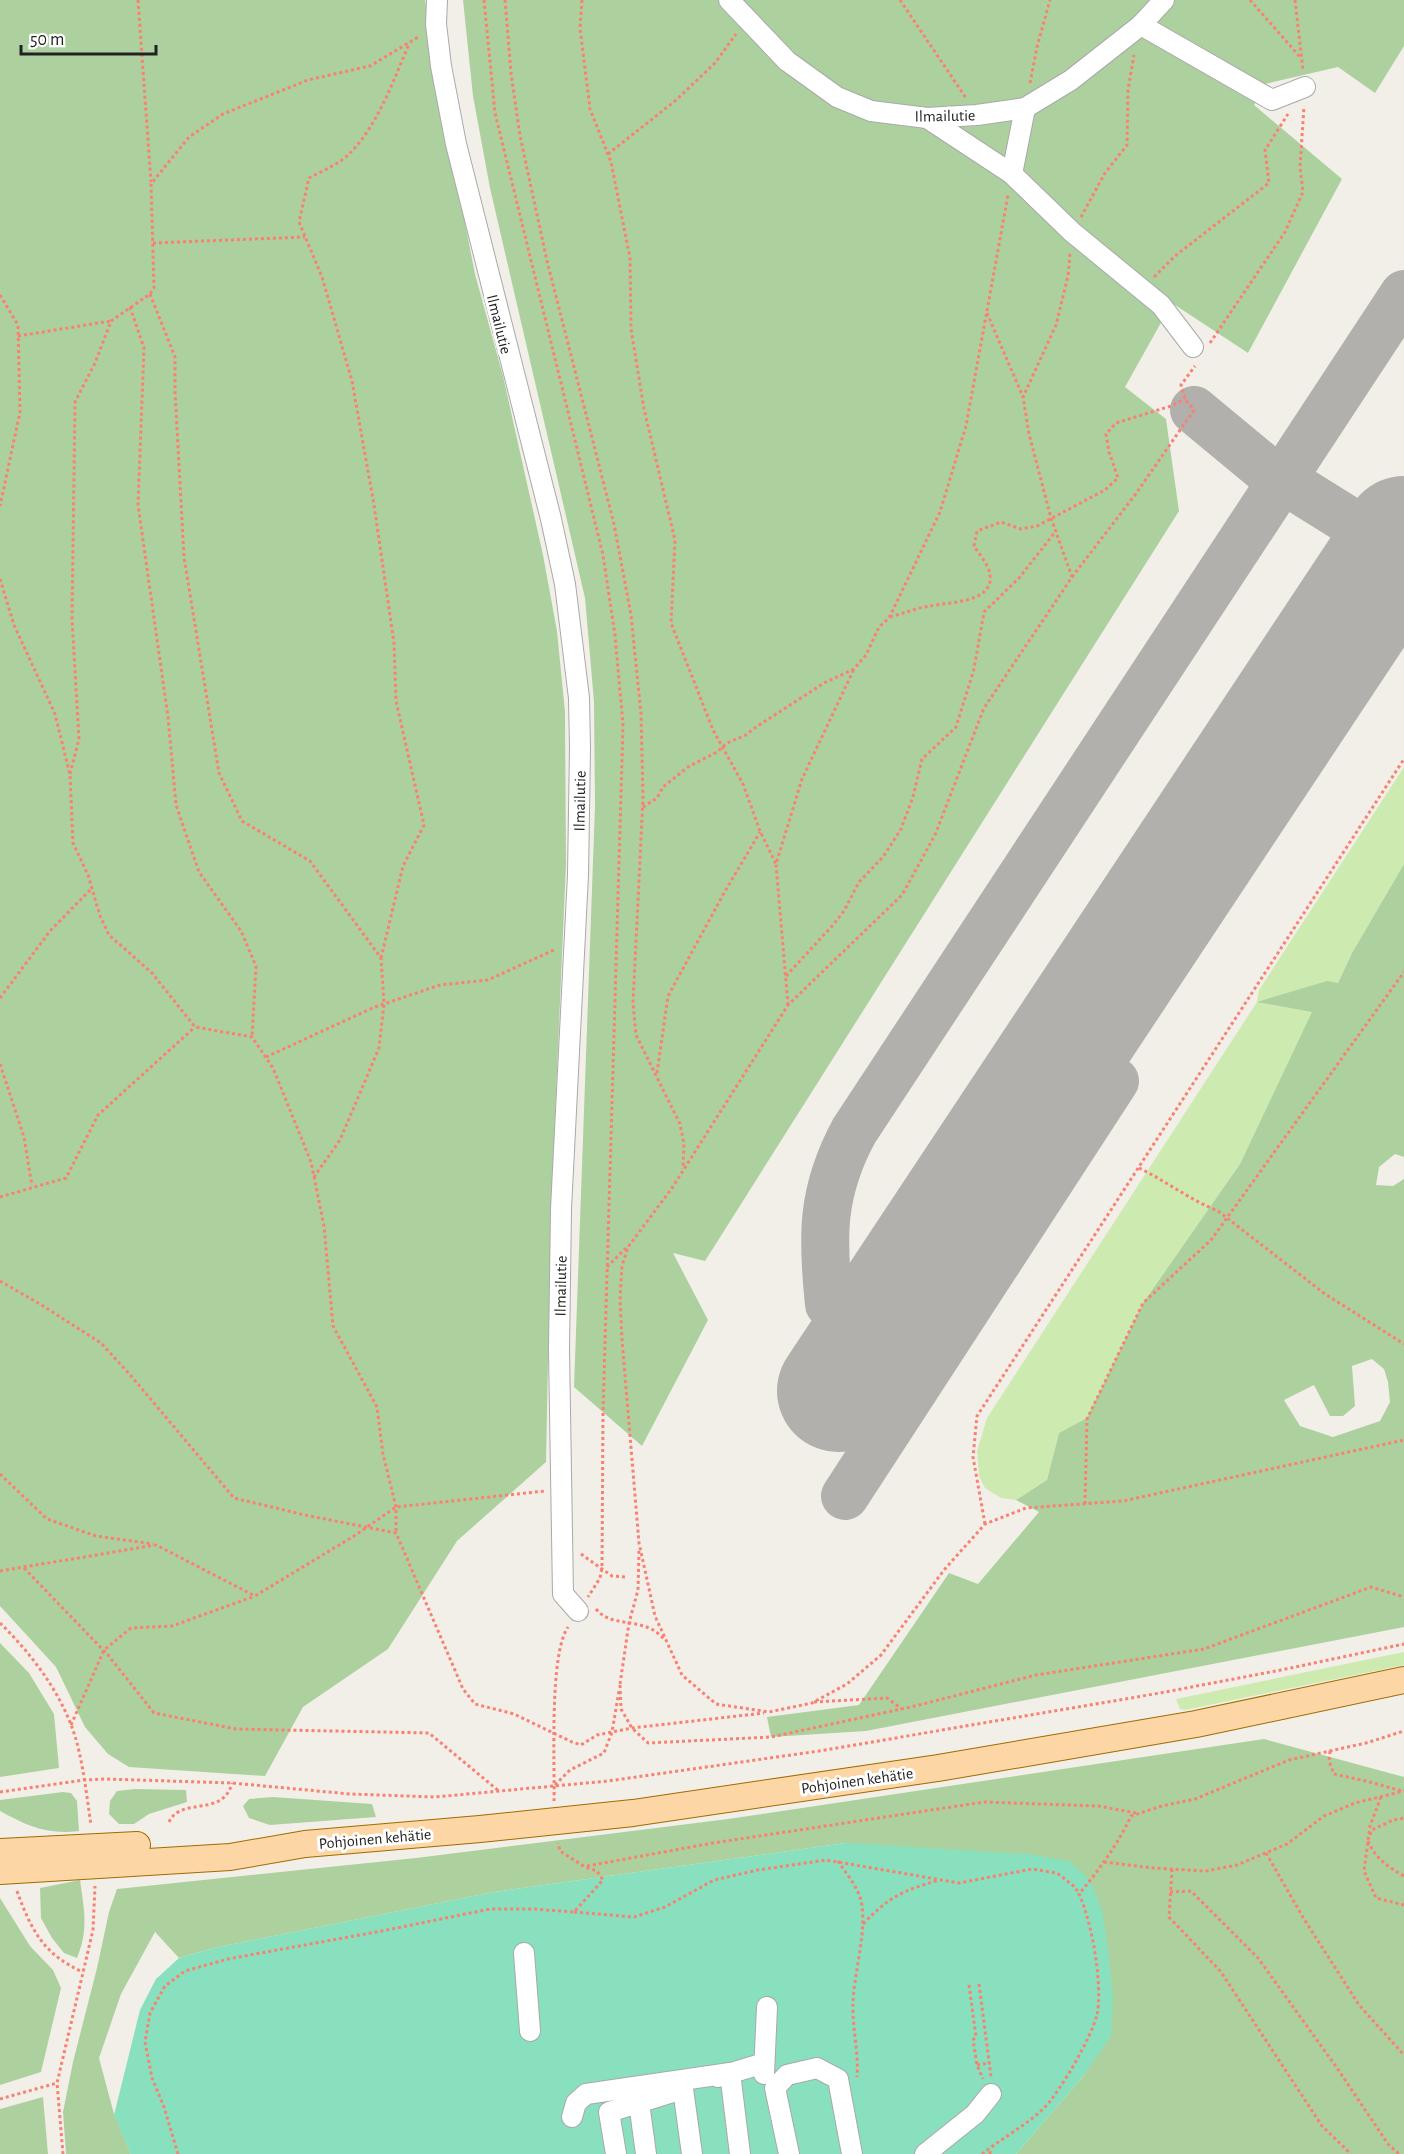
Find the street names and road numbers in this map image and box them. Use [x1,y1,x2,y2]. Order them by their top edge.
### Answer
street label: Ilmailutie [915,107,976,125]
street label: Ilmailutie [484,293,514,356]
street label: Ilmailutie [571,771,589,832]
street label: Ilmailutie [552,1256,570,1317]
street label: Pohjoinen kehätie [800,1765,914,1798]
street label: Pohjoinen kehätie [318,1826,432,1853]

